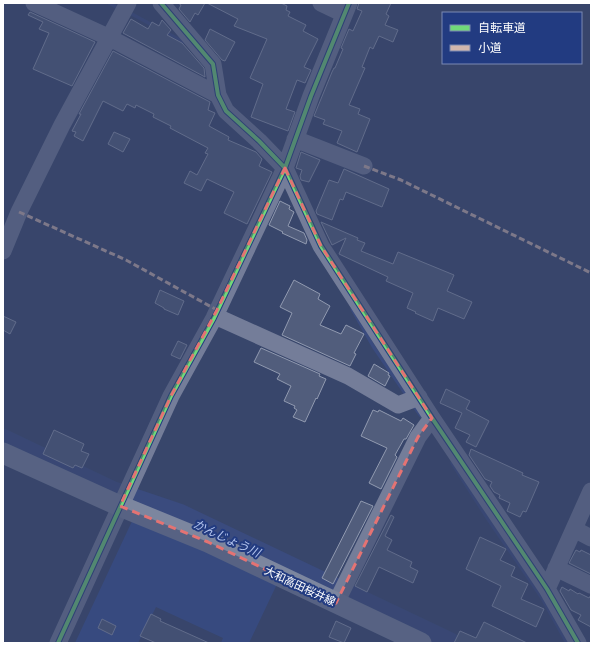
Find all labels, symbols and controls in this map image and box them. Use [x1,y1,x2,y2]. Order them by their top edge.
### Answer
legend [442,12,582,64]
text: 自転車道 [478,18,526,37]
text: 小道 [478,38,502,57]
water label: かんじょう川 [190,514,265,563]
street label: 大和高田桜井線 [262,562,338,610]

